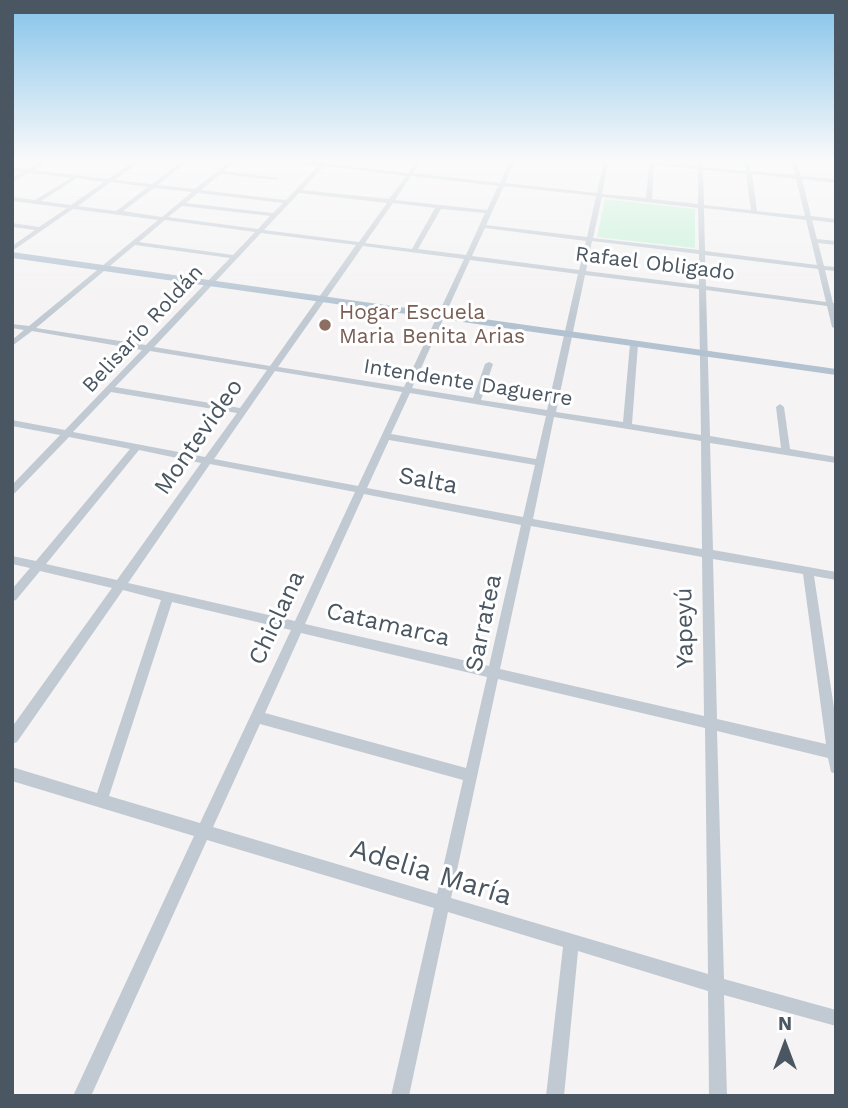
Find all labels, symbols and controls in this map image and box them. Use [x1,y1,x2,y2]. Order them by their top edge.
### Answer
street label: Rafael Obligado [574,242,736,286]
street label: Belisario Roldán [77,260,209,398]
place label: Hogar Escuela Maria Benita Arias [339,300,525,350]
marker: Hogar Escuela Maria Benita Arias [317,317,333,333]
street label: Intendente Daguerre [362,354,574,412]
street label: Montevideo [148,373,250,501]
street label: Salta [396,461,460,501]
street label: Chiclana [243,566,311,670]
street label: Sarratea [460,572,508,674]
street label: Yapeyú [670,587,700,669]
street label: Catamarca [323,597,453,653]
street label: Adelia María [346,832,516,914]
north arrow [750,1010,820,1080]
text: N [778,1012,792,1035]

